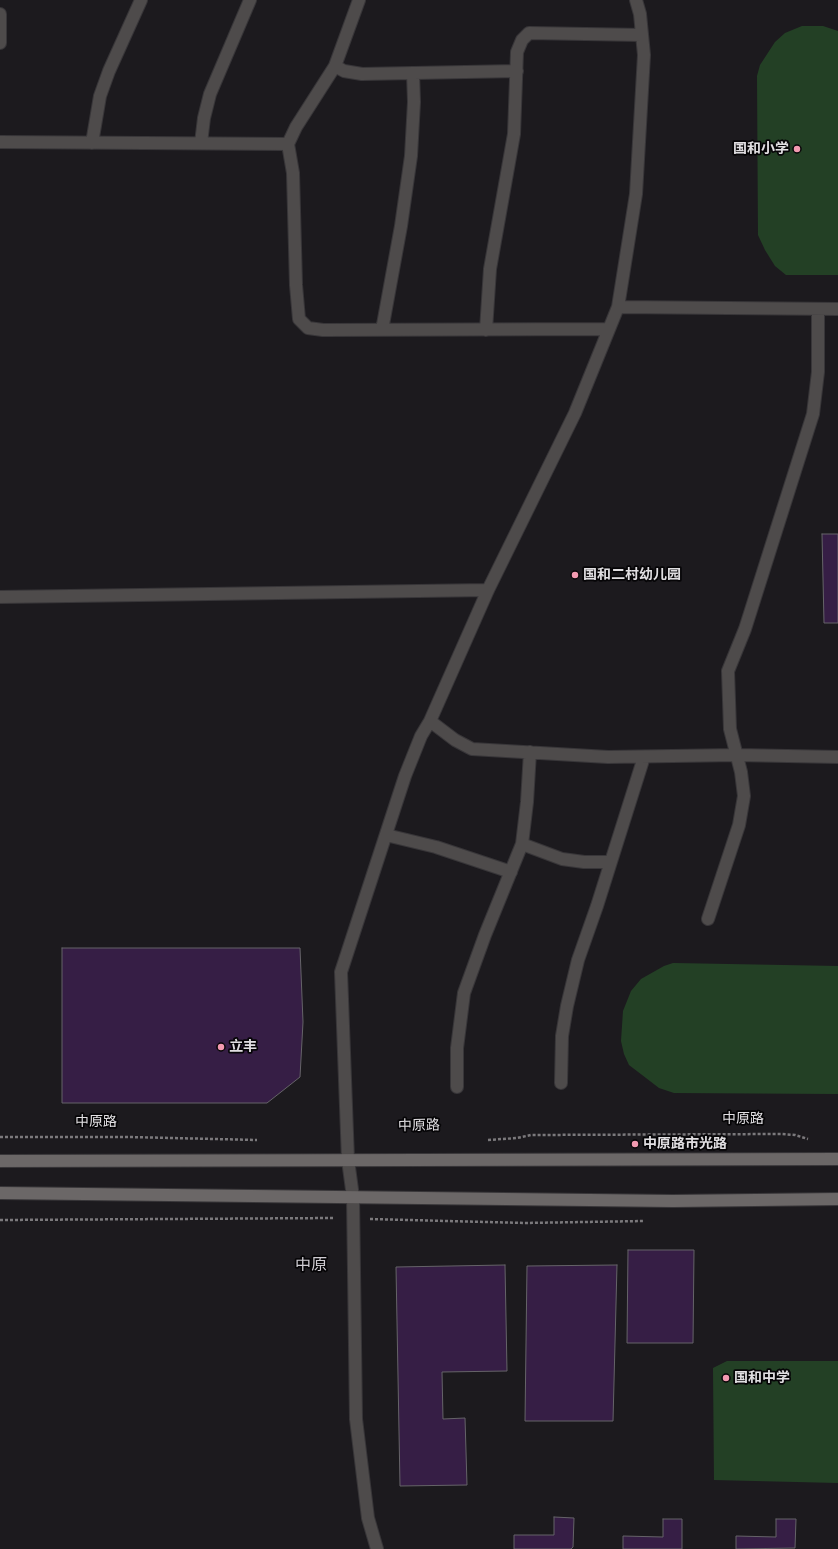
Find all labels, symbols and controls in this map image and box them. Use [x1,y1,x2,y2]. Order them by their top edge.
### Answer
place label: 国和小学 [733,141,789,157]
marker: 国和小学 [792,144,802,154]
place label: 国和二村幼儿园 [583,567,681,583]
marker: 国和二村幼儿园 [570,570,580,580]
place label: 立丰 [229,1039,257,1055]
marker: 立丰 [216,1042,226,1052]
street label: 中原路 [722,1111,764,1127]
street label: 中原路 [75,1114,117,1130]
street label: 中原路 [398,1117,440,1135]
place label: 中原路市光路 [643,1136,727,1152]
marker: 中原路市光路 [630,1139,640,1149]
district label: 中原 [295,1256,327,1276]
place label: 国和中学 [734,1370,790,1386]
marker: 国和中学 [721,1373,731,1383]

